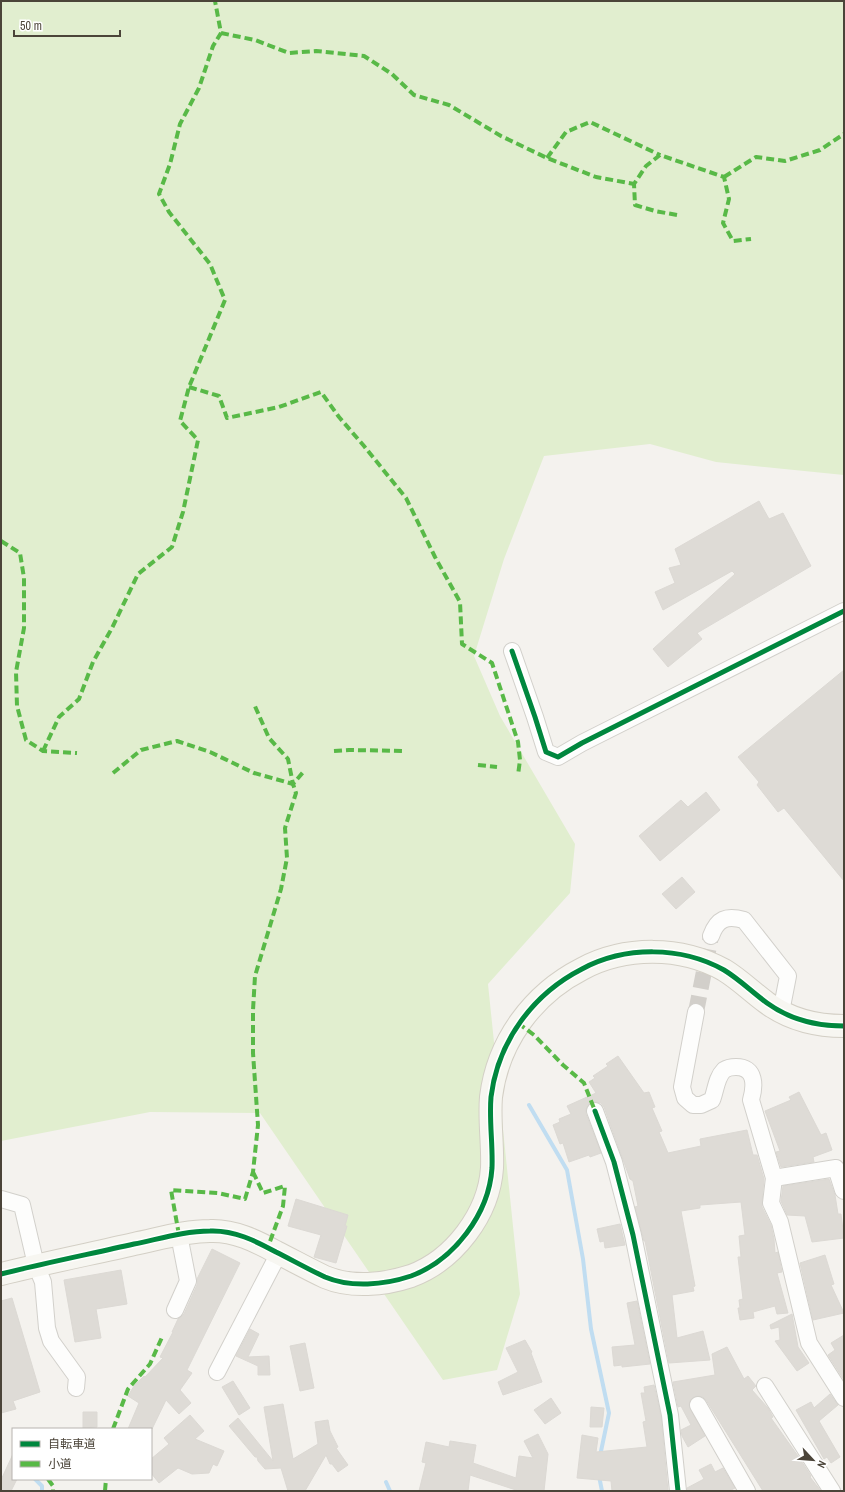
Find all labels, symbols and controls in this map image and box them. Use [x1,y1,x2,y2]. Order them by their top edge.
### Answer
scale bar [14,12,120,38]
text: 50 m [20,18,42,34]
legend [12,1428,152,1480]
text: 自転車道 [48,1436,96,1452]
north arrow [793,1440,833,1480]
text: 小道 [48,1456,72,1472]
text: N [814,1458,830,1470]

